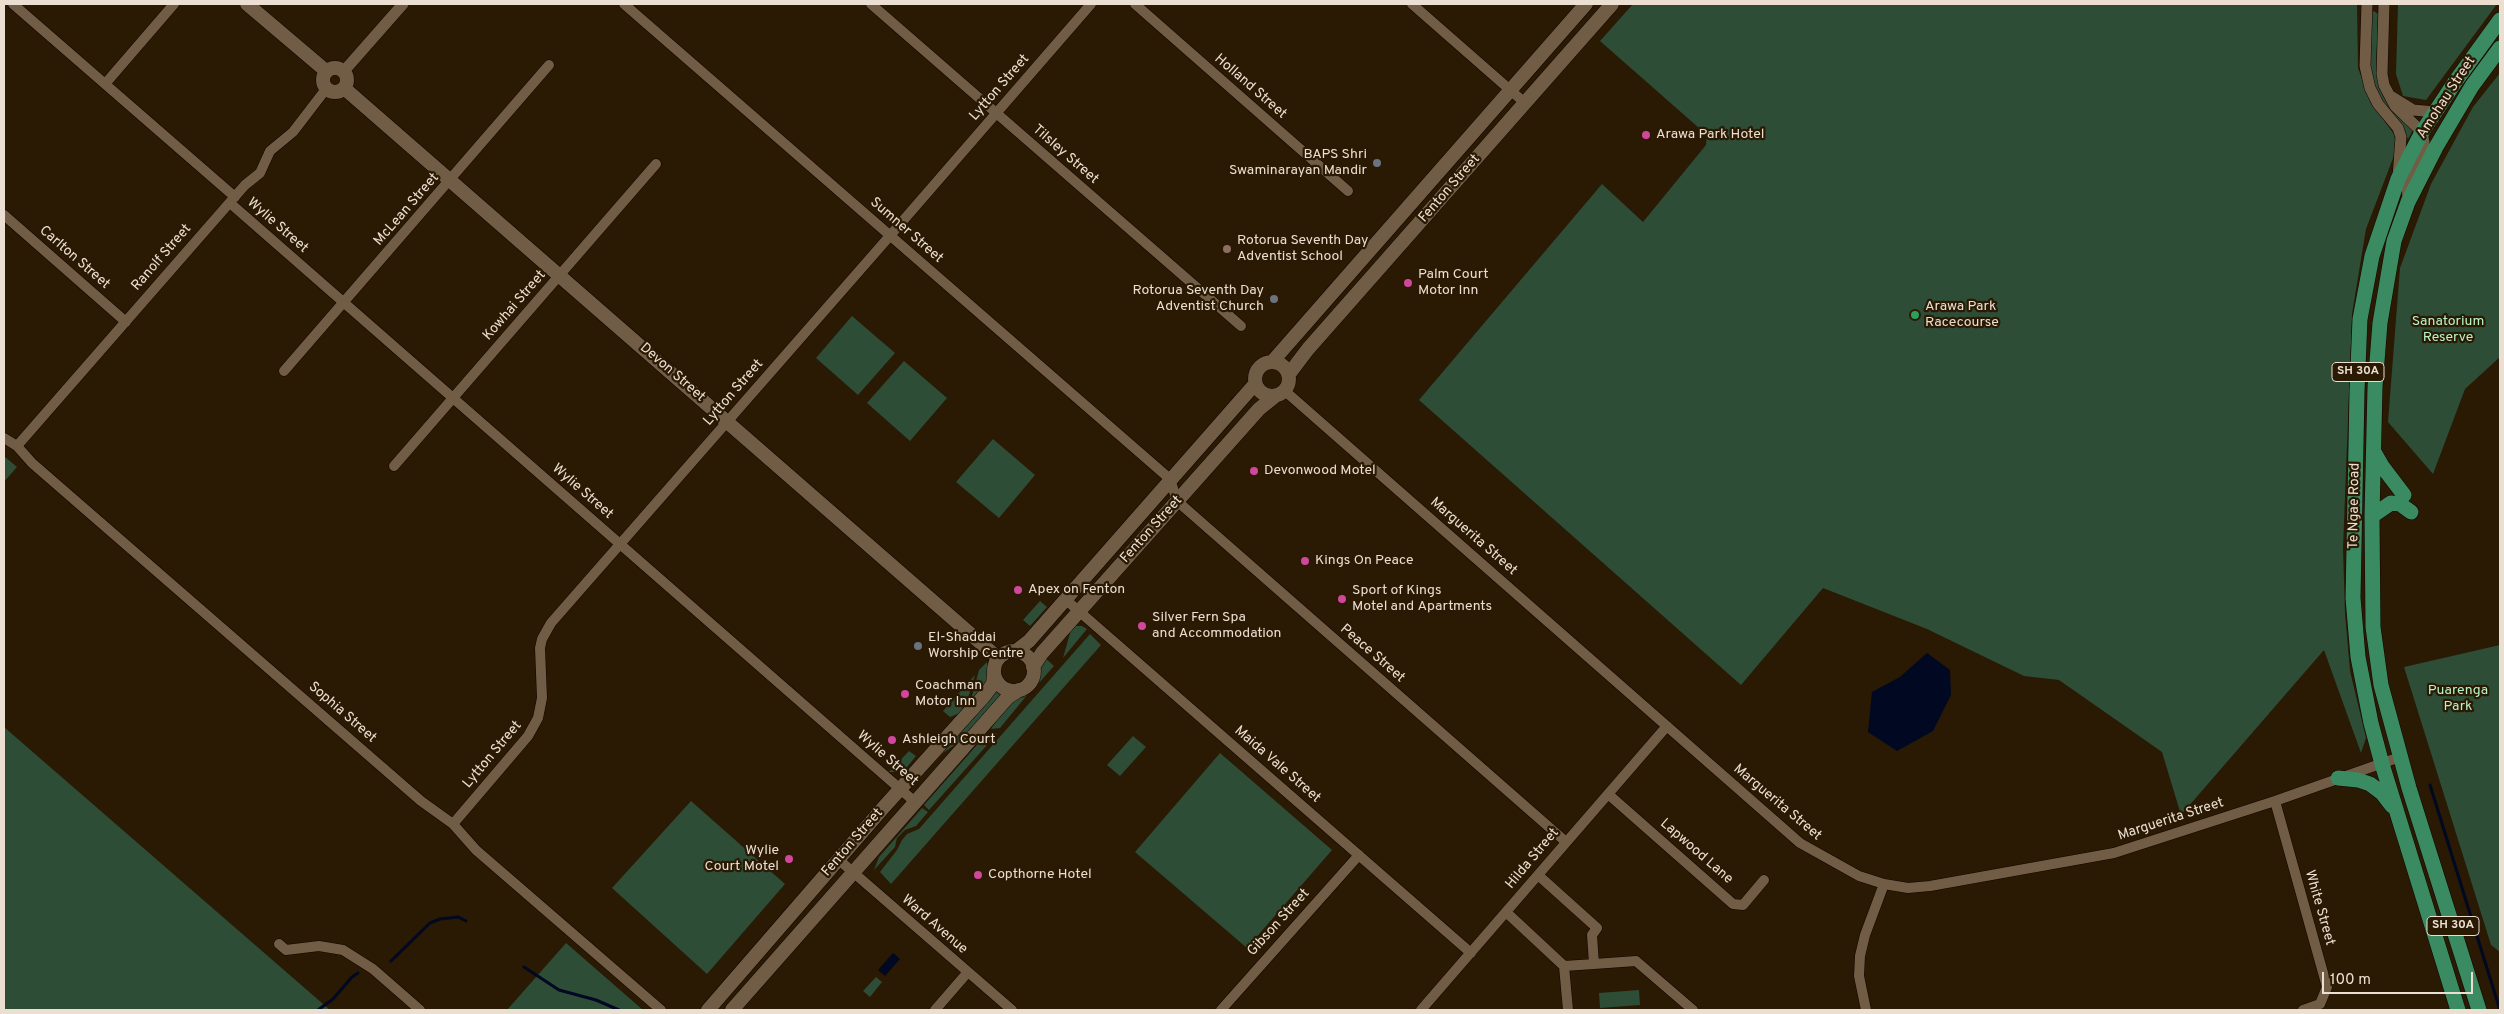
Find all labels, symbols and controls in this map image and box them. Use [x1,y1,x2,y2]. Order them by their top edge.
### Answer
street label: Lytton Street [967,51,1033,125]
street label: Holland Street [1210,51,1290,123]
street label: Amohau Street [2414,54,2480,142]
street label: Tilsley Street [1029,122,1101,188]
place label: Arawa Park Hotel [1656,127,1764,143]
marker: Arawa Park Hotel [1640,129,1652,141]
place label: BAPS Shri Swaminarayan Mandir [1229,147,1367,180]
street label: Fenton Street [1416,152,1484,226]
marker: BAPS Shri Swaminarayan Mandir [1371,157,1383,169]
street label: McLean Street [371,170,443,250]
street label: Wylie Street [243,195,311,257]
street label: Sumner Street [866,195,946,267]
street label: Ranolf Street [129,221,195,295]
street label: Carlton Street [35,223,113,293]
place label: Rotorua Seventh Day Adventist School [1237,233,1369,266]
marker: Rotorua Seventh Day Adventist School [1221,243,1233,255]
place label: Palm Court Motor Inn [1418,267,1489,300]
street label: Kowhai Street [480,268,550,344]
marker: Palm Court Motor Inn [1402,277,1414,289]
place label: Rotorua Seventh Day Adventist Church [1132,283,1264,316]
marker: Rotorua Seventh Day Adventist Church [1268,293,1280,305]
place label: Arawa Park Racecourse [1925,299,1999,332]
marker: Arawa Park Racecourse [1909,309,1921,321]
park label: Sanatorium Reserve [2412,314,2484,347]
street label: Devon Street [636,340,708,406]
street label: Lytton Street [701,356,767,430]
road number: SH 30A [2332,362,2384,382]
street label: Wylie Street [548,461,616,523]
place label: Devonwood Motel [1264,463,1376,479]
street label: Te Ngae Road [2346,463,2364,549]
marker: Devonwood Motel [1248,465,1260,477]
street label: Fenton Street [1117,493,1187,567]
street label: Marguerita Street [1426,495,1520,579]
place label: Kings On Peace [1315,553,1414,569]
marker: Kings On Peace [1299,555,1311,567]
place label: Apex on Fenton [1028,582,1125,598]
place label: Sport of Kings Motel and Apartments [1352,583,1492,616]
marker: Apex on Fenton [1012,584,1024,596]
marker: Sport of Kings Motel and Apartments [1336,593,1348,605]
place label: Silver Fern Spa and Accommodation [1152,610,1281,642]
marker: Silver Fern Spa and Accommodation [1136,620,1148,632]
street label: Peace Street [1336,621,1408,687]
place label: El-Shaddai Worship Centre [928,630,1024,662]
marker: El-Shaddai Worship Centre [912,640,924,652]
place label: Coachman Motor Inn [915,678,982,710]
street label: Sophia Street [305,679,379,747]
park label: Puarenga Park [2428,683,2488,716]
marker: Coachman Motor Inn [899,688,911,700]
street label: Lytton Street [460,718,526,792]
street label: Maida Vale Street [1230,723,1324,807]
street label: Wylie Street [853,728,921,790]
place label: Ashleigh Court [902,732,996,748]
marker: Ashleigh Court [886,734,898,746]
street label: Marguerita Street [1729,761,1825,845]
street label: Marguerita Street [2116,795,2226,845]
street label: Fenton Street [819,806,887,880]
street label: Lapwood Lane [1656,816,1736,888]
street label: Hilda Street [1503,825,1563,893]
place label: Wylie Court Motel [705,843,779,876]
marker: Wylie Court Motel [783,853,795,865]
place label: Copthorne Hotel [988,867,1092,883]
street label: White Street [2300,868,2338,948]
marker: Copthorne Hotel [972,869,984,881]
street label: Gibson Street [1244,886,1314,960]
street label: Ward Avenue [898,892,970,958]
road number: SH 30A [2427,916,2479,936]
scale bar [2324,962,2475,994]
text: 100 m [2330,971,2371,990]

